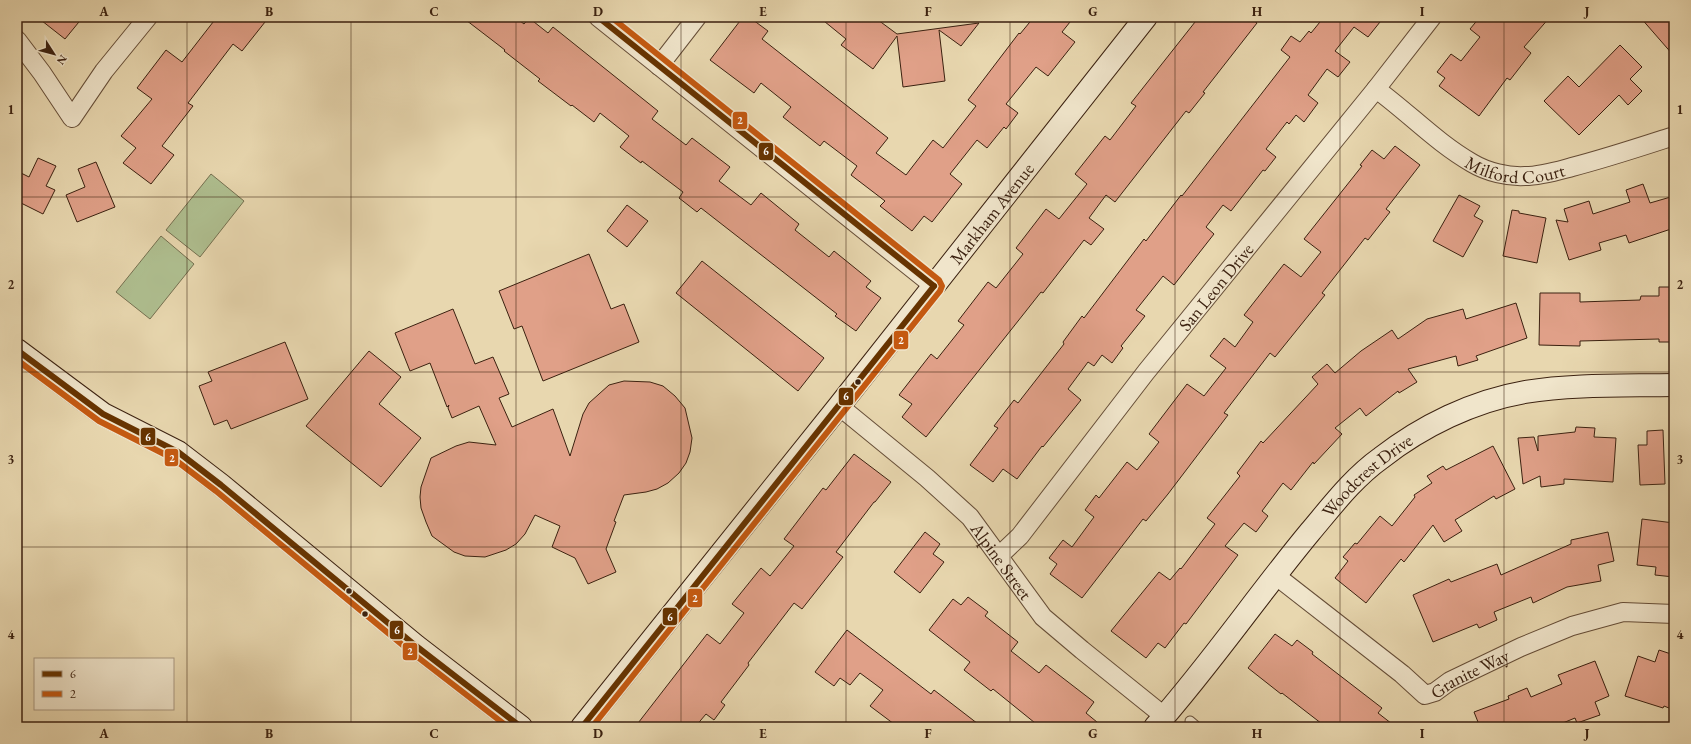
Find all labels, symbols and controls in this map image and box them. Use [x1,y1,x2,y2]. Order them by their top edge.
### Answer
text: A [98,3,109,20]
text: B [265,3,273,20]
text: C [429,3,439,20]
text: D [593,3,603,20]
text: E [759,3,767,20]
text: F [924,3,932,20]
text: G [1088,3,1098,20]
text: H [1252,3,1263,20]
text: I [1420,3,1425,20]
text: J [1583,3,1590,20]
north arrow [34,34,74,74]
text: N [54,52,70,68]
text: 1 [8,101,15,118]
text: 1 [1677,101,1684,118]
line badge: 2 [732,111,748,130]
text: 2 [737,113,743,127]
line badge: 6 [758,142,774,161]
text: 6 [763,144,769,158]
street label: Milford Court [1461,150,1568,188]
street label: Markham Avenue [944,158,1039,269]
street label: San Leon Drive [1173,238,1258,335]
text: 2 [8,276,15,293]
text: 2 [1677,276,1684,293]
line badge: 2 [893,330,909,350]
text: 2 [898,333,904,347]
unlabelled marker [853,377,863,387]
line badge: 6 [838,387,854,406]
text: 6 [843,389,849,403]
line badge: 6 [140,427,156,446]
street label: Woodcrest Drive [1316,428,1416,522]
text: 6 [145,430,151,444]
line badge: 2 [164,448,179,467]
text: 3 [8,451,15,468]
text: 2 [169,451,175,465]
text: 3 [1677,451,1684,468]
street label: Alpine Street [965,517,1038,604]
unlabelled marker [344,586,354,596]
line badge: 2 [687,588,703,608]
text: 2 [692,591,698,605]
line badge: 6 [662,607,678,626]
unlabelled marker [360,609,370,619]
text: 6 [667,610,673,624]
line badge: 6 [389,620,404,640]
text: 6 [394,623,400,637]
text: 4 [8,626,15,643]
text: 4 [1677,626,1684,643]
line badge: 2 [402,642,418,661]
street label: Granite Way [1425,643,1513,703]
text: 2 [407,644,413,658]
legend [34,658,174,710]
text: 6 [70,666,76,682]
text: 2 [70,686,76,702]
text: A [98,725,109,742]
text: B [265,725,273,742]
text: C [429,725,439,742]
text: D [593,725,603,742]
text: E [759,725,767,742]
text: F [924,725,932,742]
text: G [1088,725,1098,742]
text: H [1252,725,1263,742]
text: I [1420,725,1425,742]
text: J [1583,725,1590,742]

